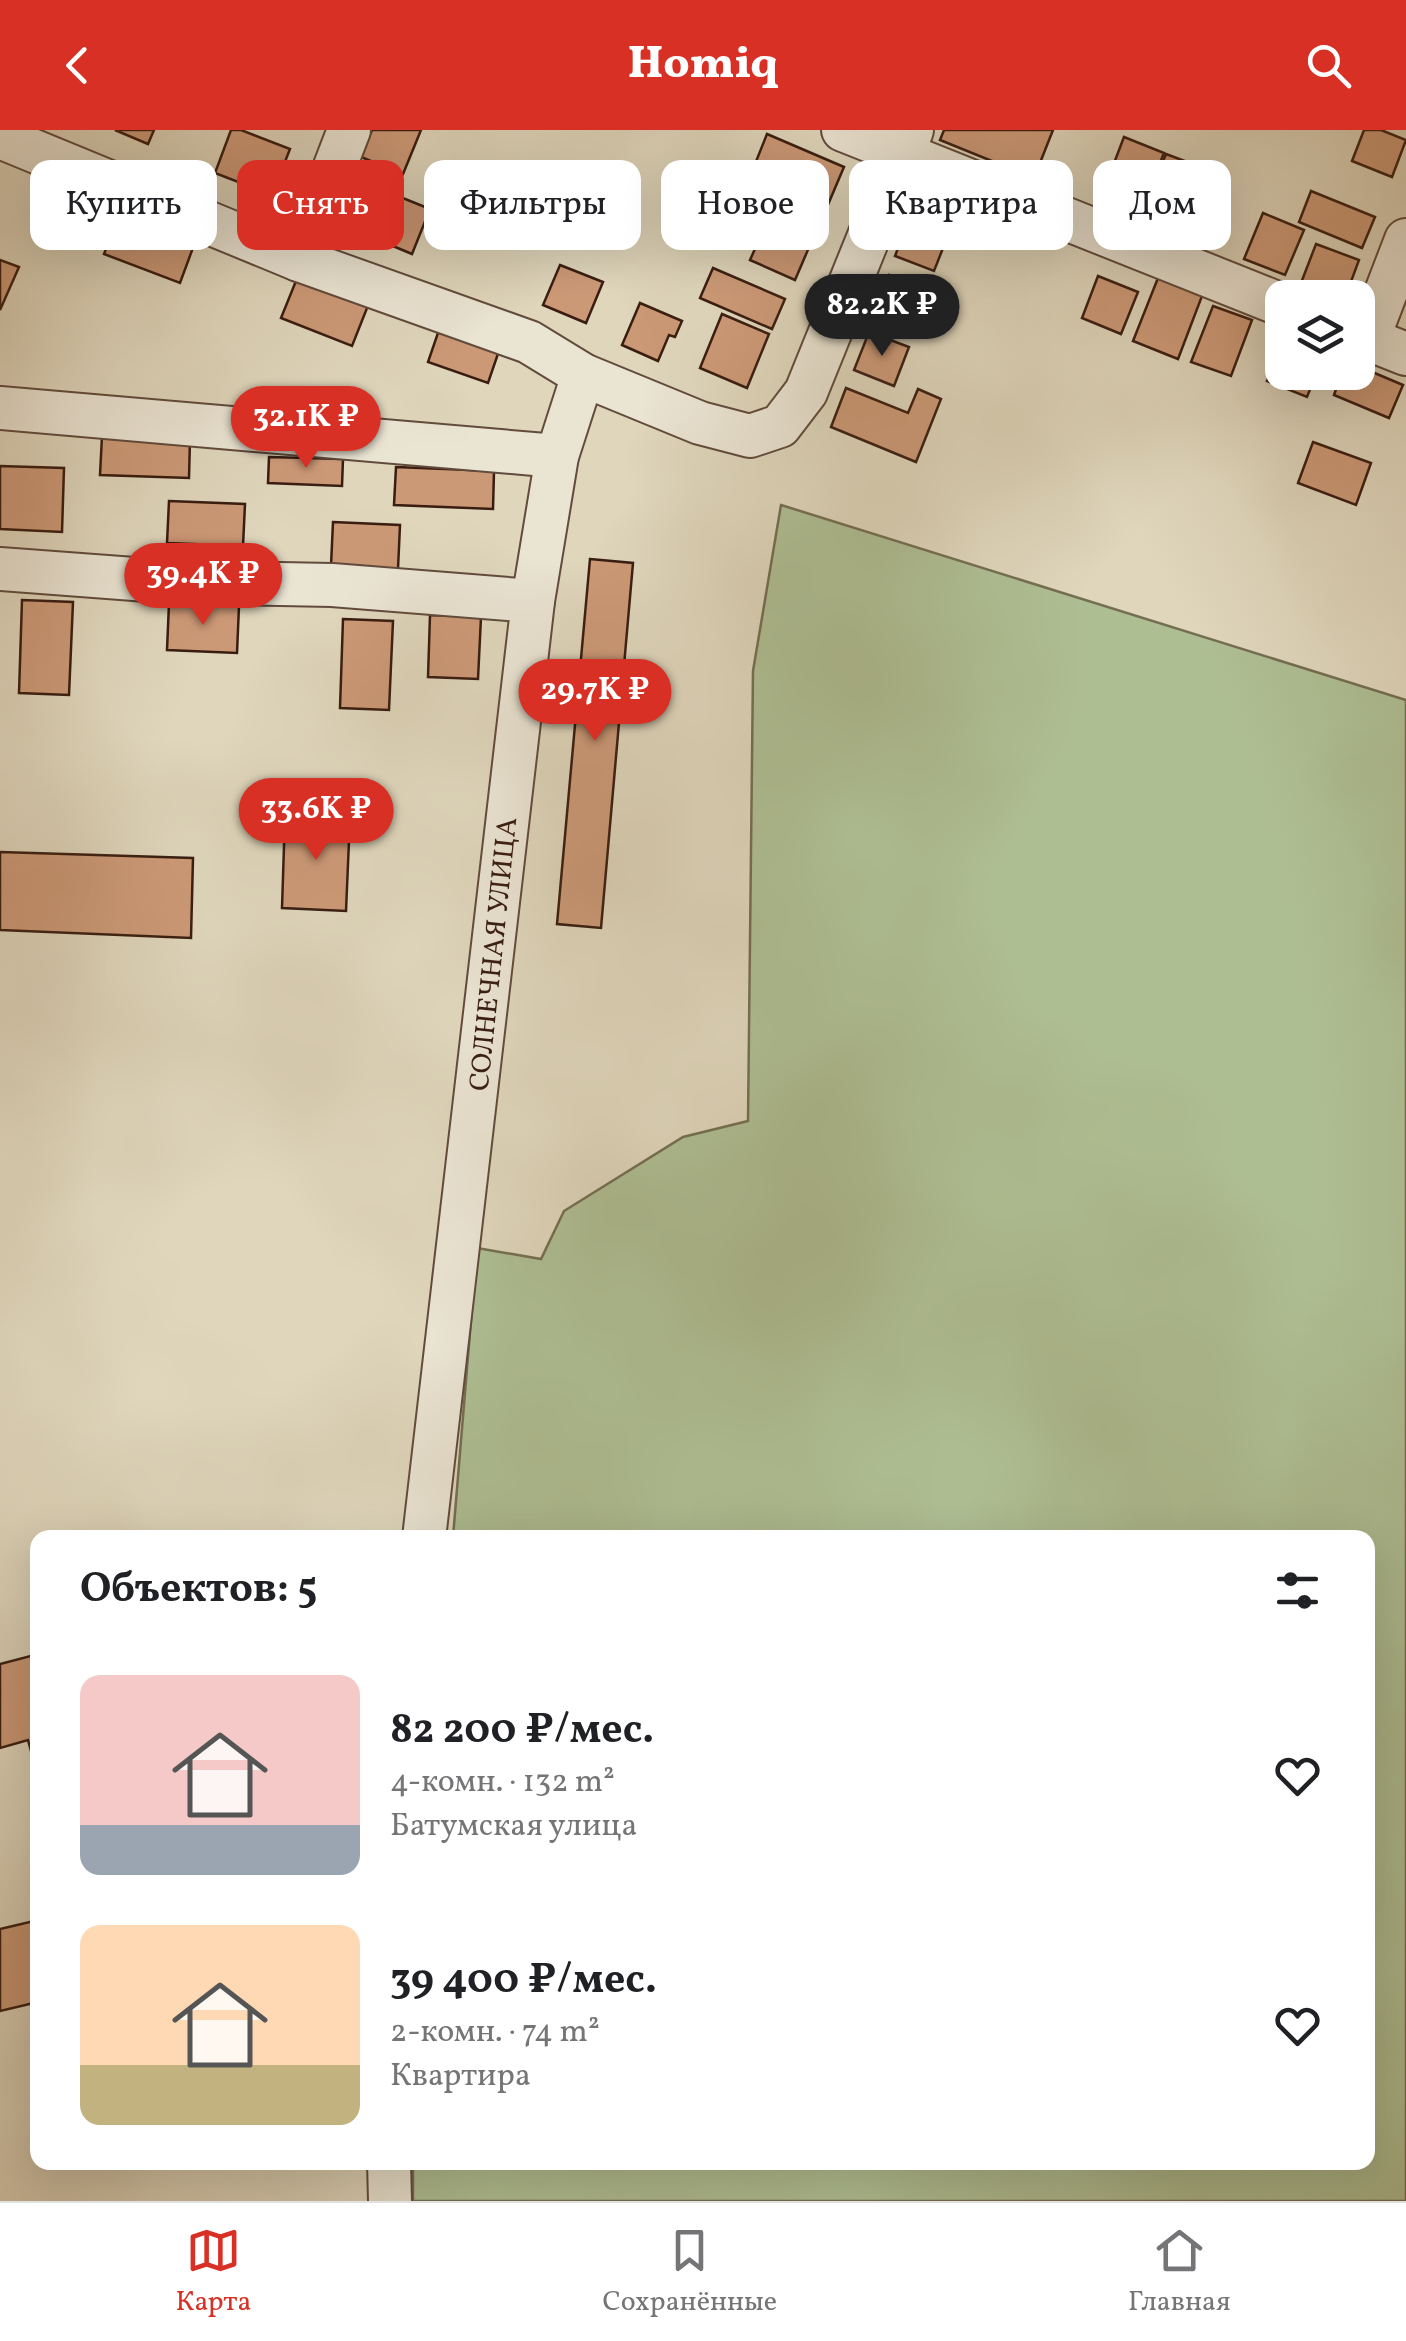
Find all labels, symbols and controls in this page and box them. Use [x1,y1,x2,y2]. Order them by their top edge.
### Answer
text: Homiq [628,34,778,97]
icon: back [50,38,105,93]
icon: search [1301,38,1356,93]
chip: Купить [30,160,217,250]
chip: Снять [237,160,404,250]
chip: Фильтры [424,160,641,250]
chip: Новое [661,160,829,250]
chip: Квартира [849,160,1073,250]
chip: Дом [1093,160,1231,250]
pin: 82.2K ₽ [790,274,974,359]
map controls [1265,280,1375,390]
button: layers [1265,280,1375,390]
text: 82.2K ₽ [827,284,938,328]
pin: 32.1K ₽ [214,386,398,471]
text: 32.1K ₽ [253,396,359,440]
pin: 39.4K ₽ [111,543,295,628]
text: 39.4K ₽ [146,553,260,597]
pin: 29.7K ₽ [503,659,687,744]
text: 29.7K ₽ [540,669,650,713]
pin: 33.6K ₽ [224,778,408,863]
text: 33.6K ₽ [261,788,371,832]
street label: СОЛНЕЧНАЯ УЛИЦА [461,815,528,1093]
text: Объектов: 5 [80,1561,317,1620]
icon: filters [1270,1563,1325,1618]
text: 82 200 ₽/мес. [390,1702,654,1761]
icon: home [160,1715,280,1835]
icon: heart [1270,1748,1325,1803]
text: 4-комн. · 132 m² [390,1761,615,1805]
text: Батумская улица [390,1805,637,1849]
text: 39 400 ₽/мес. [390,1952,657,2011]
icon: home [160,1965,280,2085]
icon: heart [1270,1998,1325,2053]
text: 2-комн. · 74 m² [390,2011,600,2055]
text: Квартира [390,2055,531,2099]
tab: Карта [175,2223,251,2322]
tab: Сохранённые [602,2223,777,2322]
tab: Главная [1128,2223,1231,2322]

